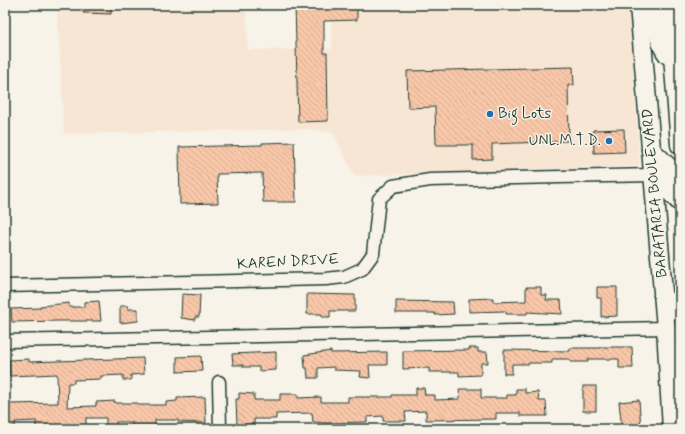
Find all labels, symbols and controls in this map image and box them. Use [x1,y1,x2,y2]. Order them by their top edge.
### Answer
place label: Big Lots [498,104,551,125]
street label: BARATARIA BOULEVARD [638,107,672,279]
marker: Big Lots [485,109,495,119]
place label: UNL.M.T.D. [529,131,601,151]
marker: UNL.M.T.D. [604,136,614,146]
street label: KAREN DRIVE [237,249,340,275]

